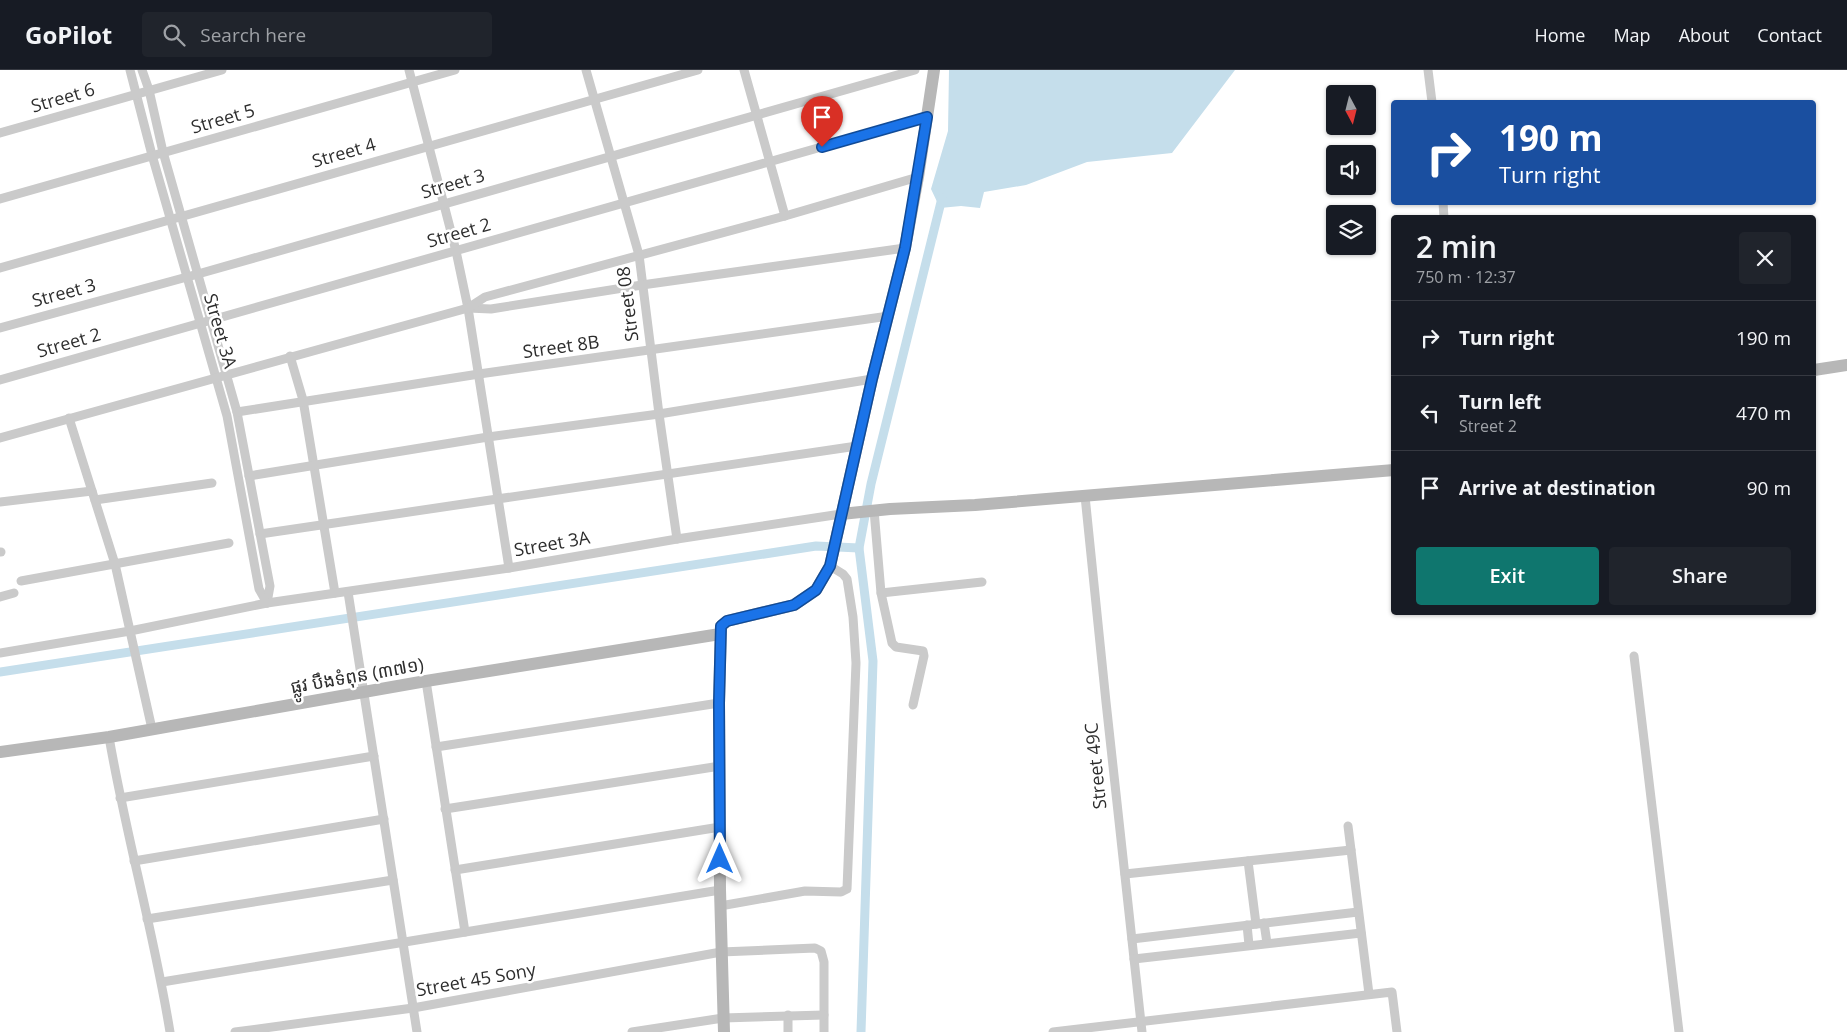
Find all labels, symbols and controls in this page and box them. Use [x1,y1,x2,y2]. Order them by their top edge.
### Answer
search box [142,12,492,57]
text: GoPilot [25,18,112,51]
icon: search [160,21,188,49]
text: Search here [200,22,306,48]
text: Home [1535,23,1585,47]
text: Map [1613,23,1651,47]
text: About [1679,23,1729,47]
text: Contact [1757,23,1822,47]
street label: Street 6 [28,77,97,118]
north arrow [1326,85,1376,135]
map controls [1326,85,1376,255]
pin [801,96,843,147]
street label: Street 5 [188,98,257,139]
icon: arrive [808,103,836,131]
text: 190 m [1499,114,1603,161]
icon: right [1416,120,1481,185]
street label: Street 4 [309,132,378,173]
button: sound [1326,145,1376,195]
text: Turn right [1499,159,1601,189]
street label: Street 3 [418,163,487,204]
button: layers [1326,205,1376,255]
street label: Street 2 [424,212,493,253]
text: 2 min [1416,226,1497,267]
button: close [1739,232,1791,284]
street label: Street 08 [610,265,644,343]
text: 750 m · 12:37 [1416,266,1516,288]
street label: Street 3 [29,272,98,312]
street label: Street 3A [199,291,243,371]
street label: Street 2 [34,322,103,363]
icon: right [1416,324,1444,352]
text: Turn right [1459,325,1554,351]
text: 190 m [1736,325,1791,351]
street label: Street 8B [521,329,601,363]
text: Turn left [1459,389,1541,415]
icon: left [1416,399,1444,427]
text: 470 m [1736,400,1791,426]
text: Street 2 [1459,415,1517,437]
icon: arrive [1416,474,1444,502]
text: Arrive at destination [1459,475,1656,501]
text: 90 m [1747,475,1791,501]
street label: Street 3A [512,524,592,561]
button: Exit [1416,547,1599,605]
button: Share [1609,547,1791,605]
street label: ផ្លូវ បឹងទំពុន (៣៧១) [288,651,426,704]
street label: Street 49C [1079,722,1111,811]
position arrow [693,832,745,884]
street label: Street 45 Sony [414,957,538,1001]

